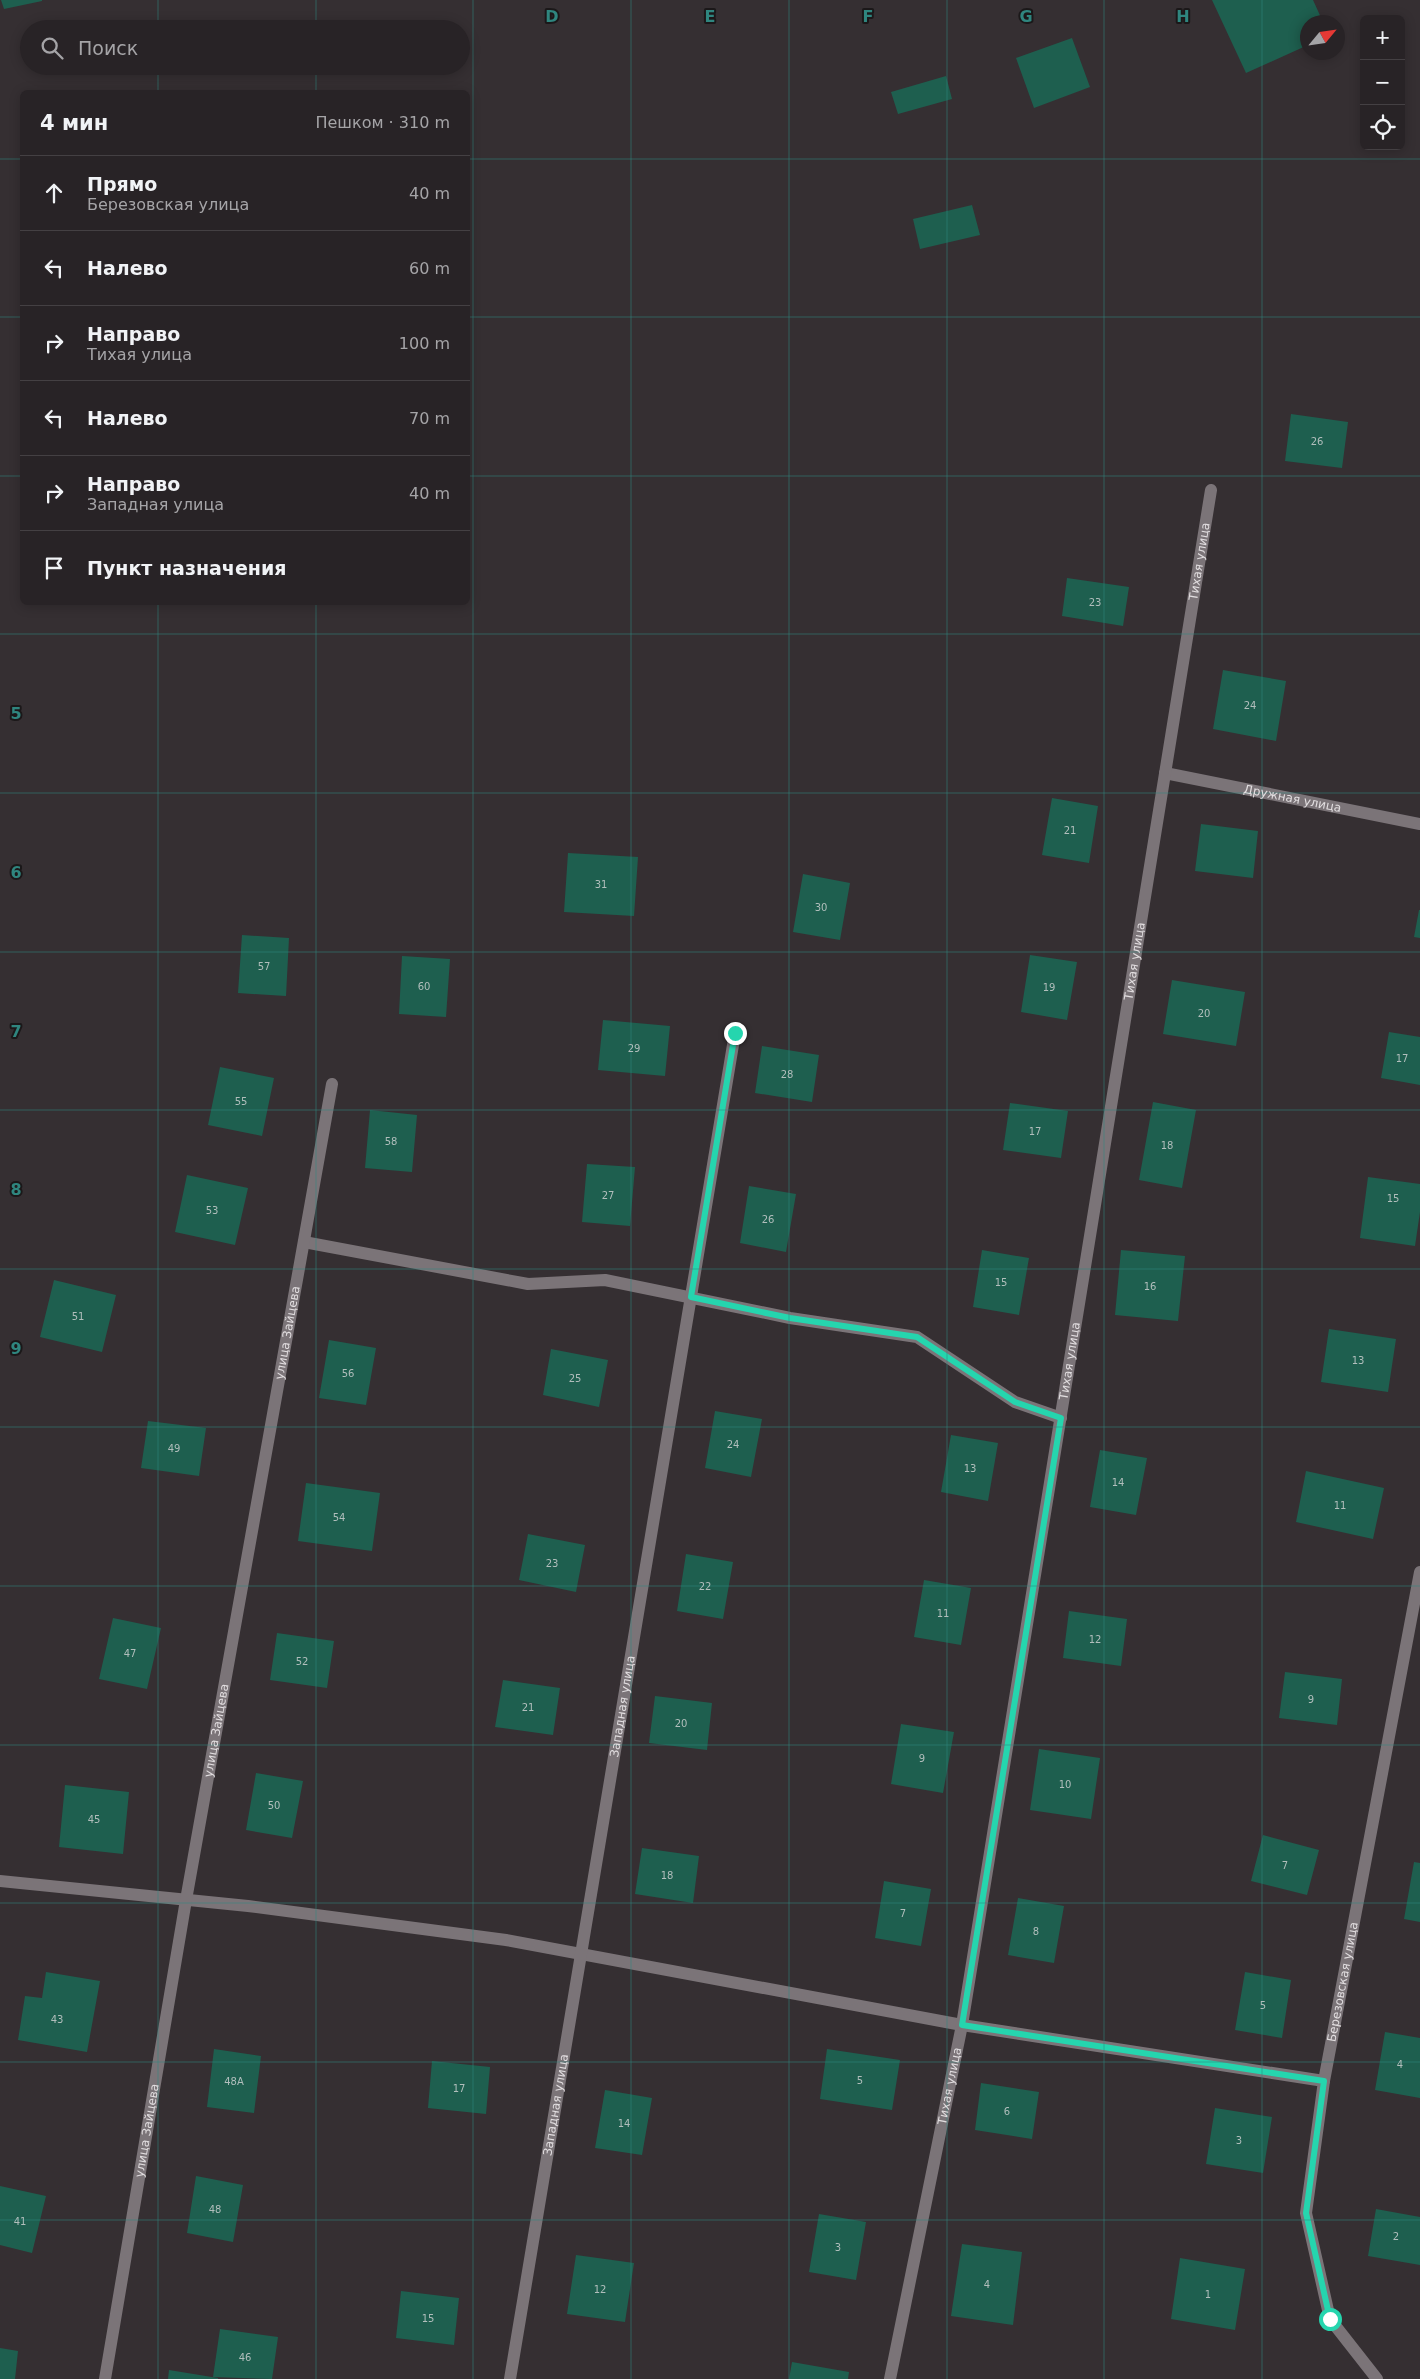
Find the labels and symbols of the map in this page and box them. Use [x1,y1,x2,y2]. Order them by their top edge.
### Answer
text: D [545,7,559,26]
text: E [705,7,715,26]
text: F [863,7,873,26]
text: G [1019,7,1033,26]
text: H [1176,7,1190,26]
north arrow [1300,15,1345,60]
house number: 26 [1311,436,1323,447]
street label: Тихая улица [1186,521,1213,602]
house number: 23 [1089,597,1101,608]
house number: 24 [1244,700,1256,711]
text: 5 [10,704,22,723]
street label: Дружная улица [1242,782,1343,815]
house number: 21 [1064,825,1076,836]
text: 6 [10,863,22,882]
house number: 31 [595,879,607,890]
house number: 30 [815,902,827,913]
street label: Тихая улица [1121,921,1148,1002]
house number: 57 [258,961,270,972]
house number: 60 [418,981,430,992]
house number: 19 [1043,982,1055,993]
house number: 20 [1198,1008,1210,1019]
text: 7 [10,1022,22,1041]
route end [724,1022,747,1045]
house number: 29 [628,1043,640,1054]
house number: 17 [1396,1053,1408,1064]
house number: 28 [781,1069,793,1080]
house number: 55 [235,1096,247,1107]
house number: 17 [1029,1126,1041,1137]
house number: 58 [385,1136,397,1147]
house number: 18 [1161,1140,1173,1151]
text: 8 [10,1180,22,1199]
house number: 27 [602,1190,614,1201]
house number: 15 [1387,1193,1399,1204]
house number: 53 [206,1205,218,1216]
house number: 26 [762,1214,774,1225]
house number: 15 [995,1277,1007,1288]
house number: 16 [1144,1281,1156,1292]
street label: улица Зайцева [272,1285,303,1381]
house number: 51 [72,1311,84,1322]
street label: Тихая улица [1056,1321,1083,1402]
text: 9 [10,1339,22,1358]
house number: 13 [1352,1355,1364,1366]
house number: 56 [342,1368,354,1379]
house number: 25 [569,1373,581,1384]
house number: 24 [727,1439,739,1450]
house number: 49 [168,1443,180,1454]
house number: 13 [964,1463,976,1474]
house number: 14 [1112,1477,1124,1488]
house number: 11 [1334,1500,1346,1511]
house number: 54 [333,1512,345,1523]
house number: 23 [546,1558,558,1569]
house number: 22 [699,1581,711,1592]
house number: 11 [937,1608,949,1619]
house number: 12 [1089,1634,1101,1645]
house number: 47 [124,1648,136,1659]
street label: Западная улица [607,1654,638,1758]
house number: 52 [296,1656,308,1667]
street label: улица Зайцева [201,1683,232,1778]
house number: 9 [1308,1694,1314,1705]
house number: 21 [522,1702,534,1713]
house number: 20 [675,1718,687,1729]
house number: 9 [919,1753,925,1764]
house number: 10 [1059,1779,1071,1790]
house number: 50 [268,1800,280,1811]
house number: 45 [88,1814,100,1825]
house number: 7 [1282,1860,1288,1871]
house number: 18 [661,1870,673,1881]
house number: 7 [900,1908,906,1919]
street label: Березовская улица [1325,1921,1361,2043]
house number: 8 [1033,1926,1039,1937]
house number: 5 [1260,2000,1266,2011]
house number: 43 [51,2014,63,2025]
street label: Тихая улица [935,2046,964,2127]
street label: Западная улица [540,2053,571,2157]
house number: 4 [1397,2059,1403,2070]
house number: 5 [857,2075,863,2086]
house number: 48А [224,2076,244,2087]
street label: улица Зайцева [132,2083,162,2178]
house number: 17 [453,2083,465,2094]
house number: 6 [1004,2106,1010,2117]
house number: 14 [618,2118,630,2129]
house number: 3 [1236,2135,1242,2146]
house number: 48 [209,2204,221,2215]
house number: 41 [14,2216,26,2227]
house number: 2 [1393,2231,1399,2242]
house number: 3 [835,2242,841,2253]
house number: 4 [984,2279,990,2290]
house number: 12 [594,2284,606,2295]
house number: 1 [1205,2289,1211,2300]
route start [1319,2308,1342,2331]
house number: 15 [422,2313,434,2324]
house number: 46 [239,2352,251,2363]

